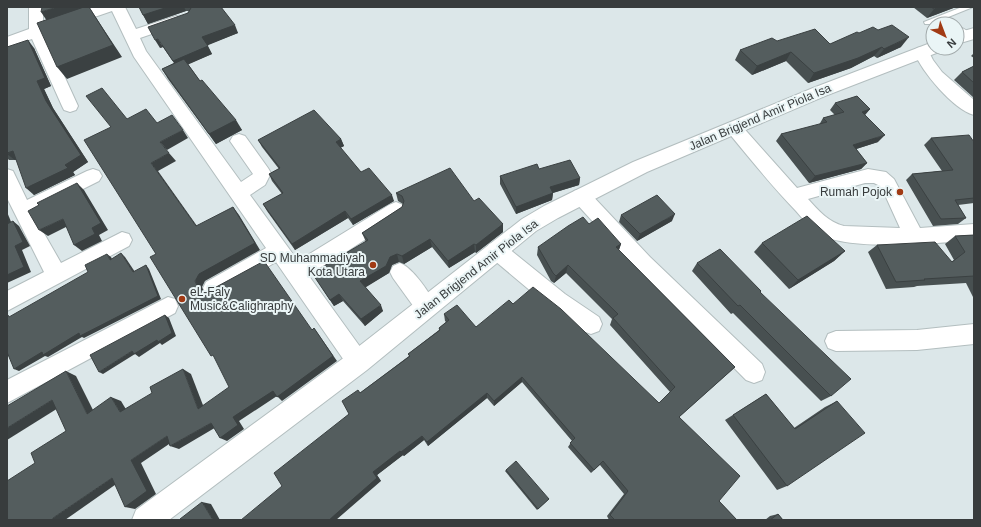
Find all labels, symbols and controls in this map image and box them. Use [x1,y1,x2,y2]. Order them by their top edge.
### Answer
north arrow [925,16,965,56]
text: N [945,36,959,51]
street label: Jalan Brigjend Amir Piola Isa [687,81,833,153]
place label: Rumah Pojok [820,185,893,199]
marker: Rumah Pojok [895,187,905,197]
street label: Jalan Brigjend Amir Piola Isa [412,216,541,322]
place label: SD Muhammadiyah Kota Utara [260,251,365,279]
marker: SD Muhammadiyah Kota Utara [368,260,378,270]
place label: eL-Faly Music&Calighraphy [190,285,293,313]
marker: eL-Faly Music&Calighraphy [177,294,187,304]

